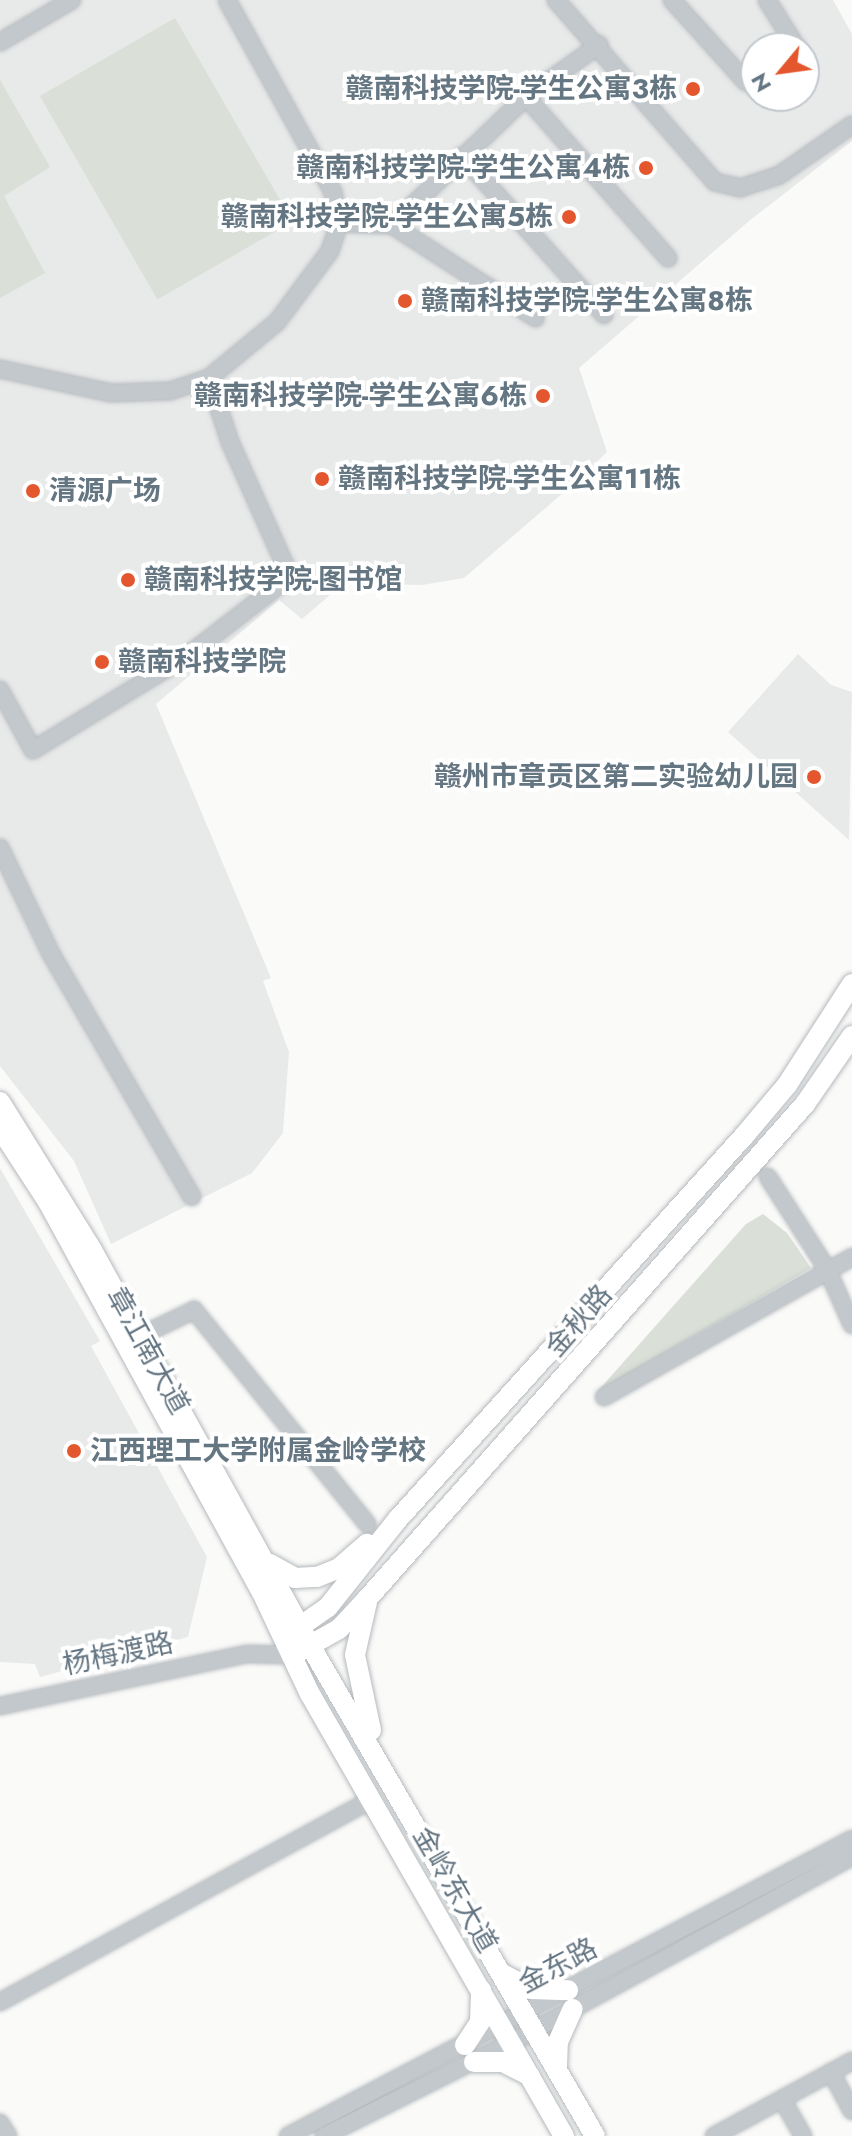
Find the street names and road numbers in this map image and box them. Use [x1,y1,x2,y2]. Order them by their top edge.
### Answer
street label: 金秋路 [539,1278,619,1364]
street label: 章江南大道 [99,1282,197,1420]
street label: 杨梅渡路 [60,1626,176,1682]
street label: 金岭东大道 [405,1821,505,1959]
street label: 金东路 [513,1931,603,2001]

